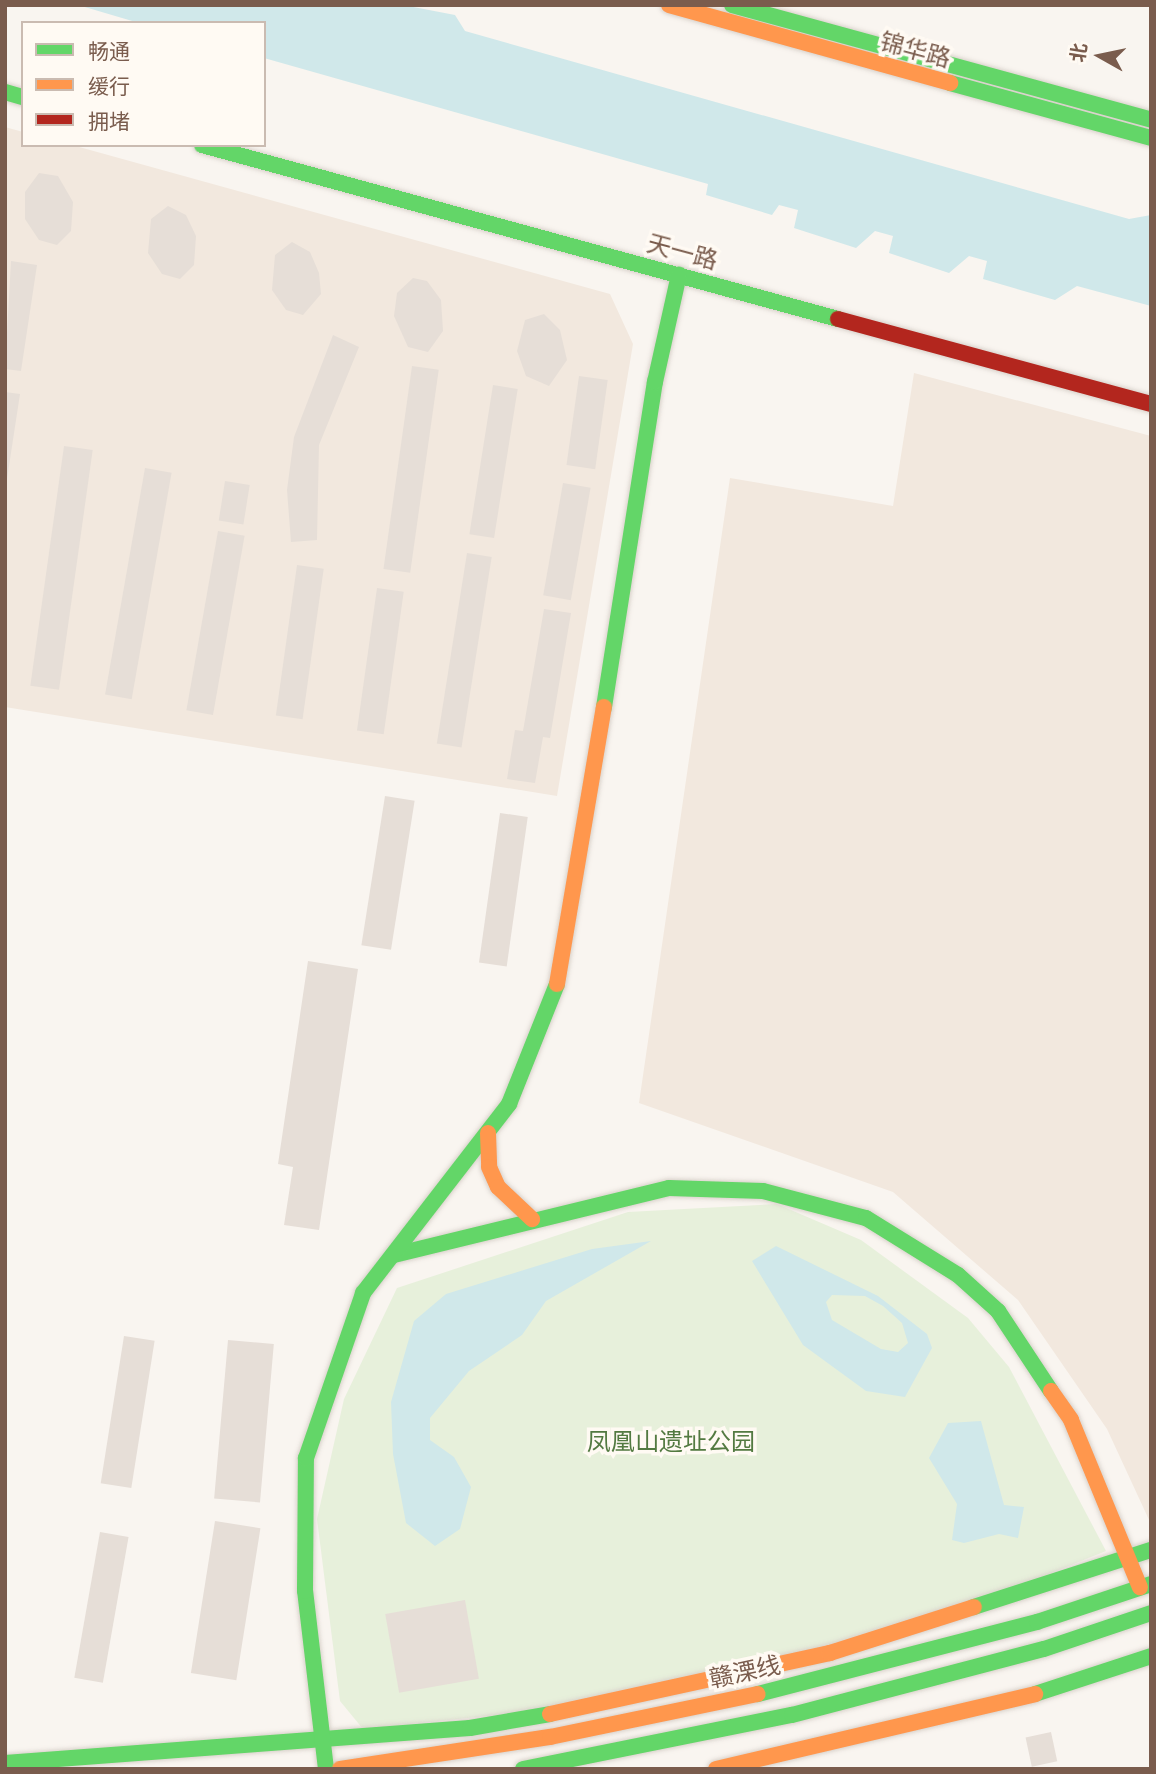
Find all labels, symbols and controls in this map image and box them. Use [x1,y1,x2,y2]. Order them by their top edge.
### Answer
legend [21,21,266,147]
north arrow [1065,21,1135,91]
street label: 锦华路 [876,28,954,74]
text: 畅通 [88,39,130,65]
text: 北 [1066,41,1092,64]
text: 缓行 [88,74,130,100]
text: 拥堵 [88,109,130,135]
street label: 天一路 [643,230,721,276]
park label: 凤凰山遗址公园 [587,1429,755,1457]
street label: 赣溧线 [707,1651,783,1695]

